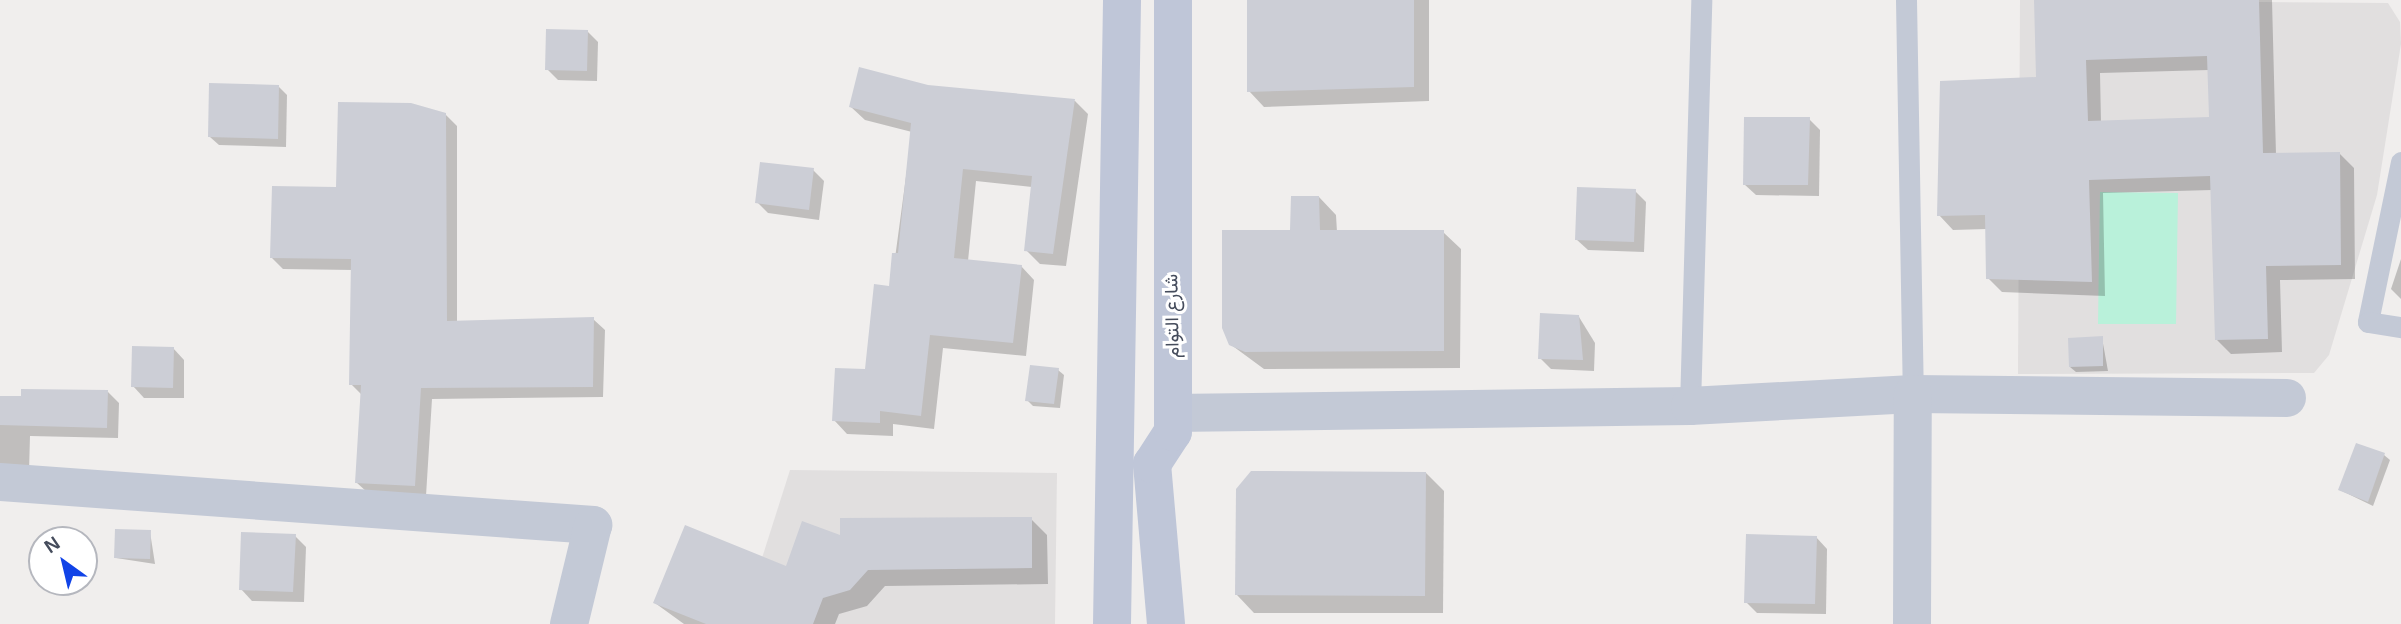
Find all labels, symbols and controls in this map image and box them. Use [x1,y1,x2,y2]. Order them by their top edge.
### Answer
street label: شارع التوام [1160,274,1184,358]
north arrow [28,526,98,596]
text: N [41,532,64,557]

